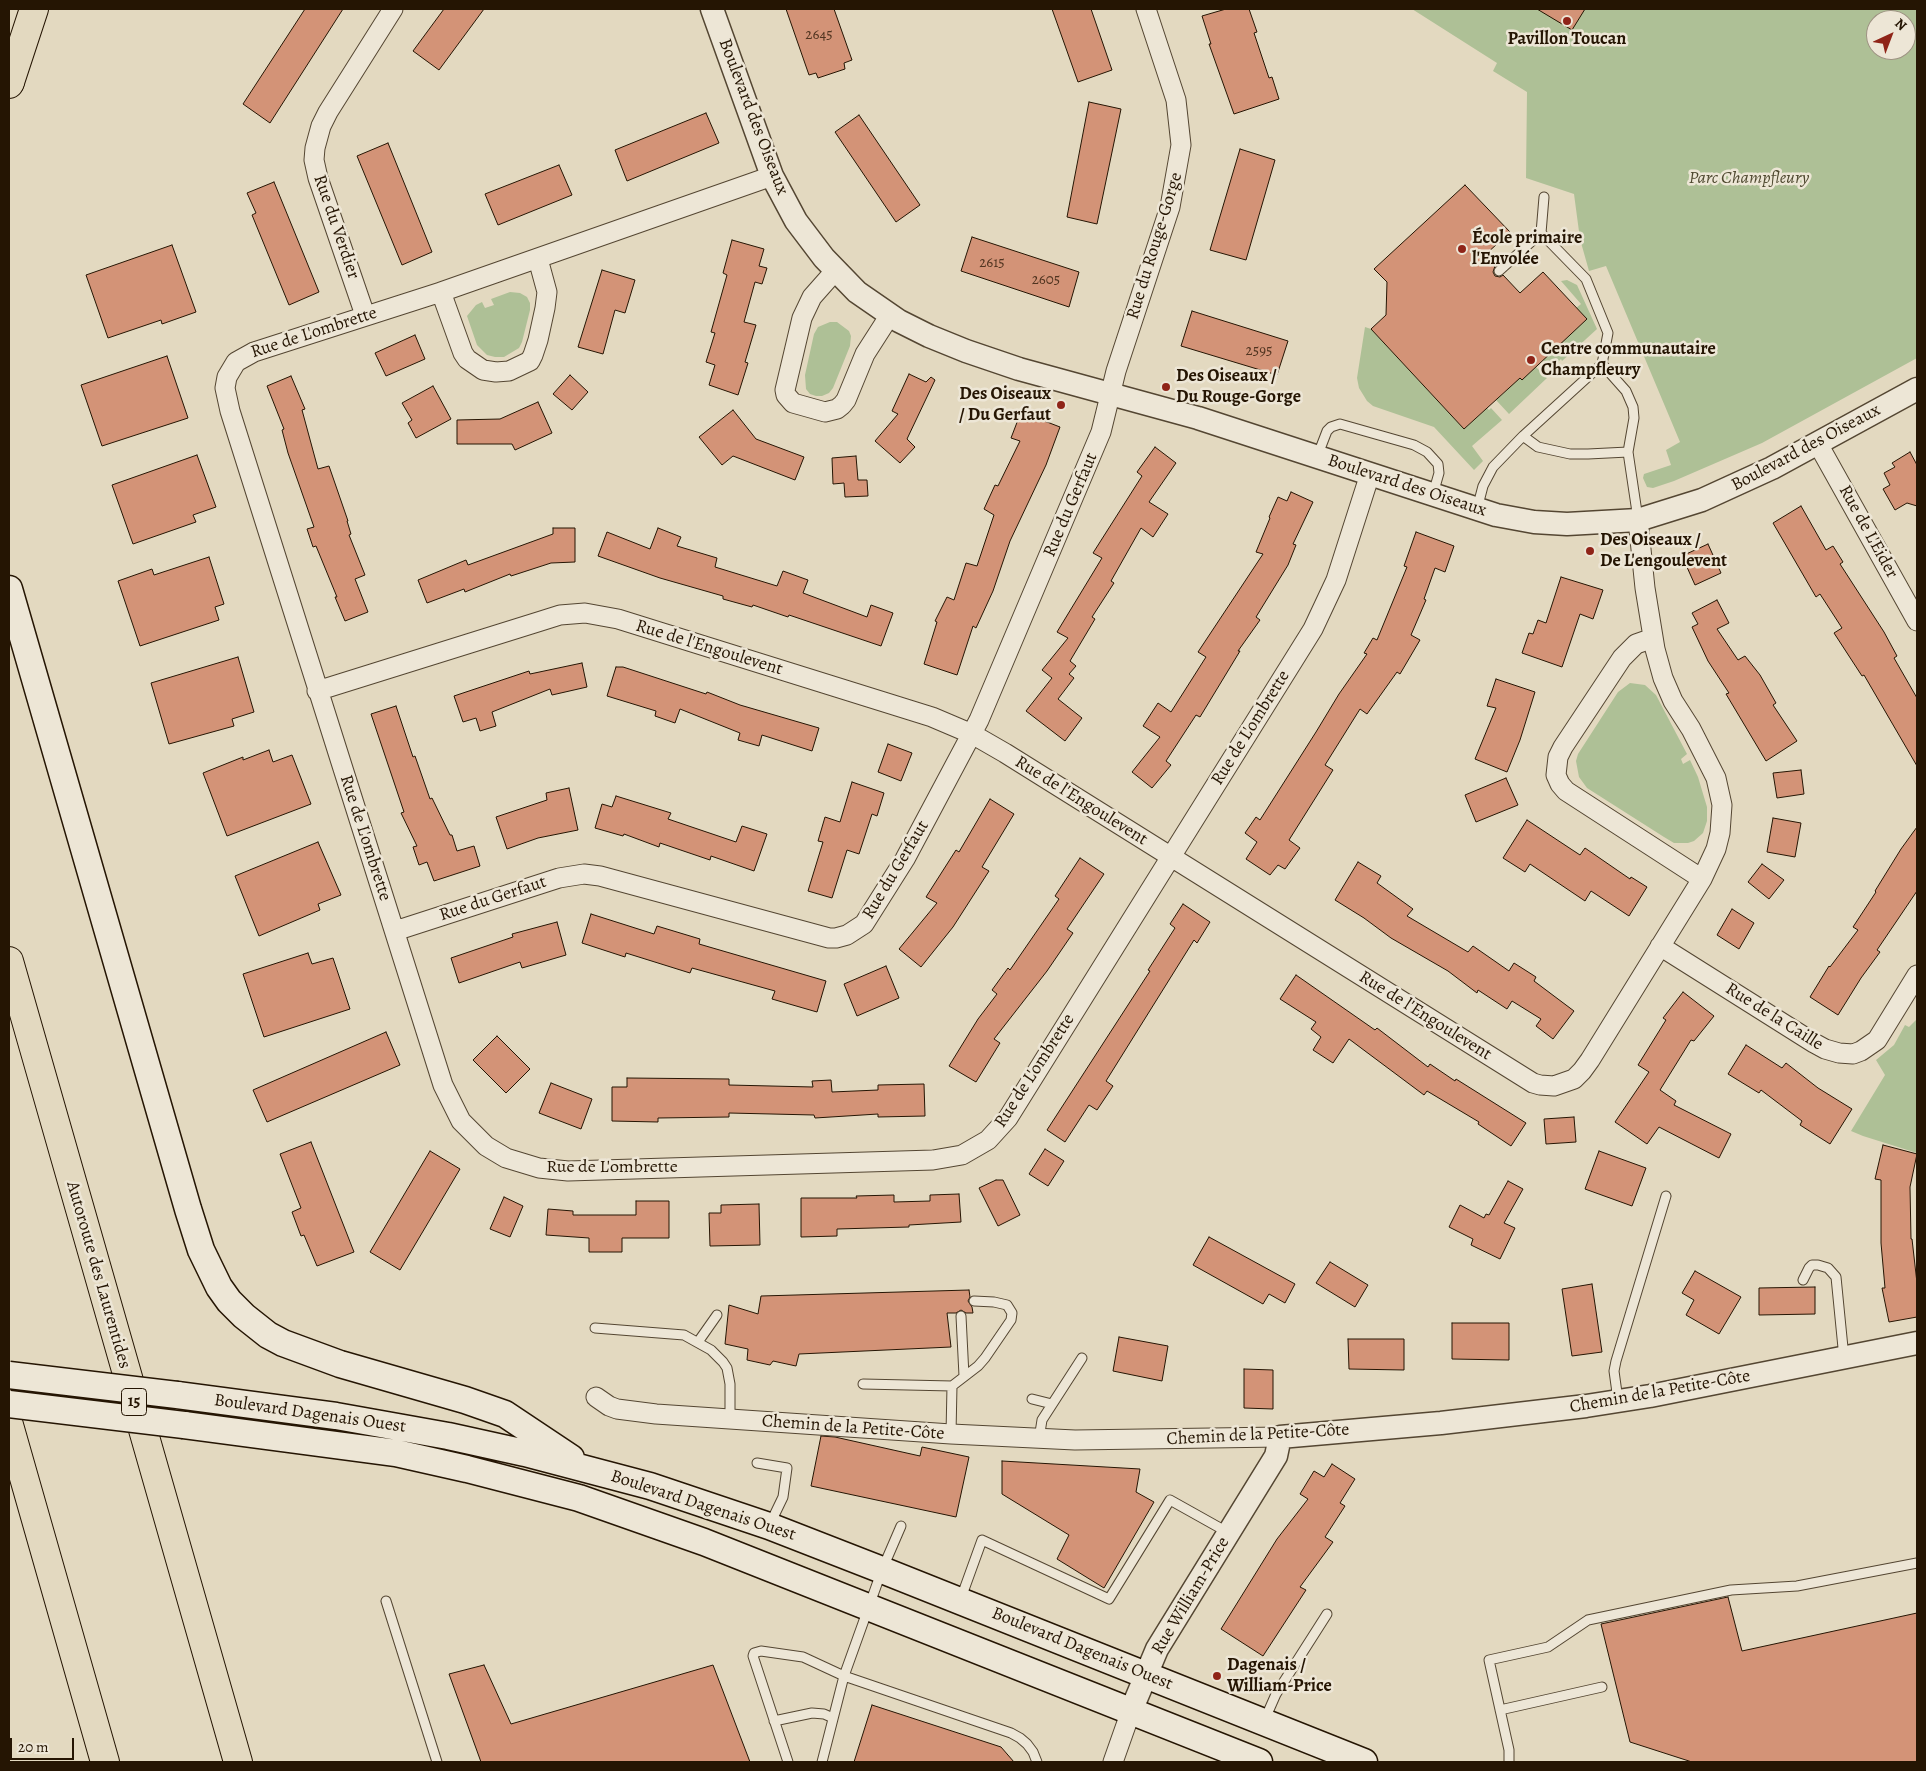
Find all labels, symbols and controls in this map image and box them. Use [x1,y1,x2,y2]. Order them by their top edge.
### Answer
north arrow [1866,10,1916,60]
text: N [1891,14,1911,35]
marker: Pavillon Toucan [1561,15,1573,27]
house number: 2645 [805,26,833,44]
place label: Pavillon Toucan [1508,29,1626,51]
street label: Boulevard des Oiseaux [713,36,793,198]
park label: Parc Champfleury [1689,168,1809,190]
street label: Rue du Rouge-Gorge [1122,170,1188,322]
street label: Rue du Verdier [308,172,364,282]
place label: École primaire l'Envolée [1472,228,1582,270]
marker: École primaire l'Envolée [1456,243,1468,255]
house number: 2615 [979,254,1005,272]
house number: 2605 [1032,271,1060,289]
street label: Rue de L'ombrette [248,302,380,364]
place label: Centre communautaire Champfleury [1541,339,1716,382]
house number: 2595 [1246,342,1272,360]
marker: Centre communautaire Champfleury [1525,354,1537,366]
place label: Des Oiseaux / Du Rouge-Gorge [1176,366,1301,408]
marker: Des Oiseaux / Du Rouge-Gorge [1160,381,1172,393]
place label: Des Oiseaux / Du Gerfaut [959,384,1051,426]
marker: Des Oiseaux / Du Gerfaut [1055,399,1067,411]
street label: Boulevard des Oiseaux [1728,400,1884,496]
street label: Rue du Gerfaut [1039,450,1103,560]
street label: Boulevard des Oiseaux [1325,450,1489,522]
street label: Rue de L'Eider [1833,482,1903,582]
place label: Des Oiseaux / De L'engoulevent [1600,530,1727,572]
marker: Des Oiseaux / De L'engoulevent [1584,545,1596,557]
street label: Rue de l'Engoulevent [633,615,785,681]
street label: Rue de L'ombrette [1207,667,1295,789]
street label: Rue de l'Engoulevent [1011,751,1151,851]
street label: Rue de L'ombrette [334,772,396,904]
street label: Rue du Gerfaut [858,817,934,923]
street label: Rue du Gerfaut [437,872,549,926]
street label: Rue de l'Engoulevent [1355,966,1495,1066]
street label: Rue de la Caille [1721,978,1827,1056]
street label: Rue de L'ombrette [990,1010,1080,1132]
street label: Rue de L'ombrette [546,1157,678,1179]
street label: Autoroute des Laurentides [61,1179,135,1371]
street label: Chemin de la Petite-Côte [1568,1365,1752,1419]
road number: 15 [122,1388,146,1415]
street label: Boulevard Dagenais Ouest [213,1390,407,1438]
street label: Chemin de la Petite-Côte [761,1411,945,1445]
street label: Chemin de la Petite-Côte [1166,1419,1350,1451]
street label: Boulevard Dagenais Ouest [608,1466,798,1546]
street label: Rue William-Price [1147,1533,1235,1659]
street label: Boulevard Dagenais Ouest [988,1603,1176,1695]
place label: Dagenais / William-Price [1227,1655,1332,1698]
marker: Dagenais / William-Price [1211,1670,1223,1682]
scale bar [12,1728,76,1760]
text: 20 m [18,1737,49,1757]

